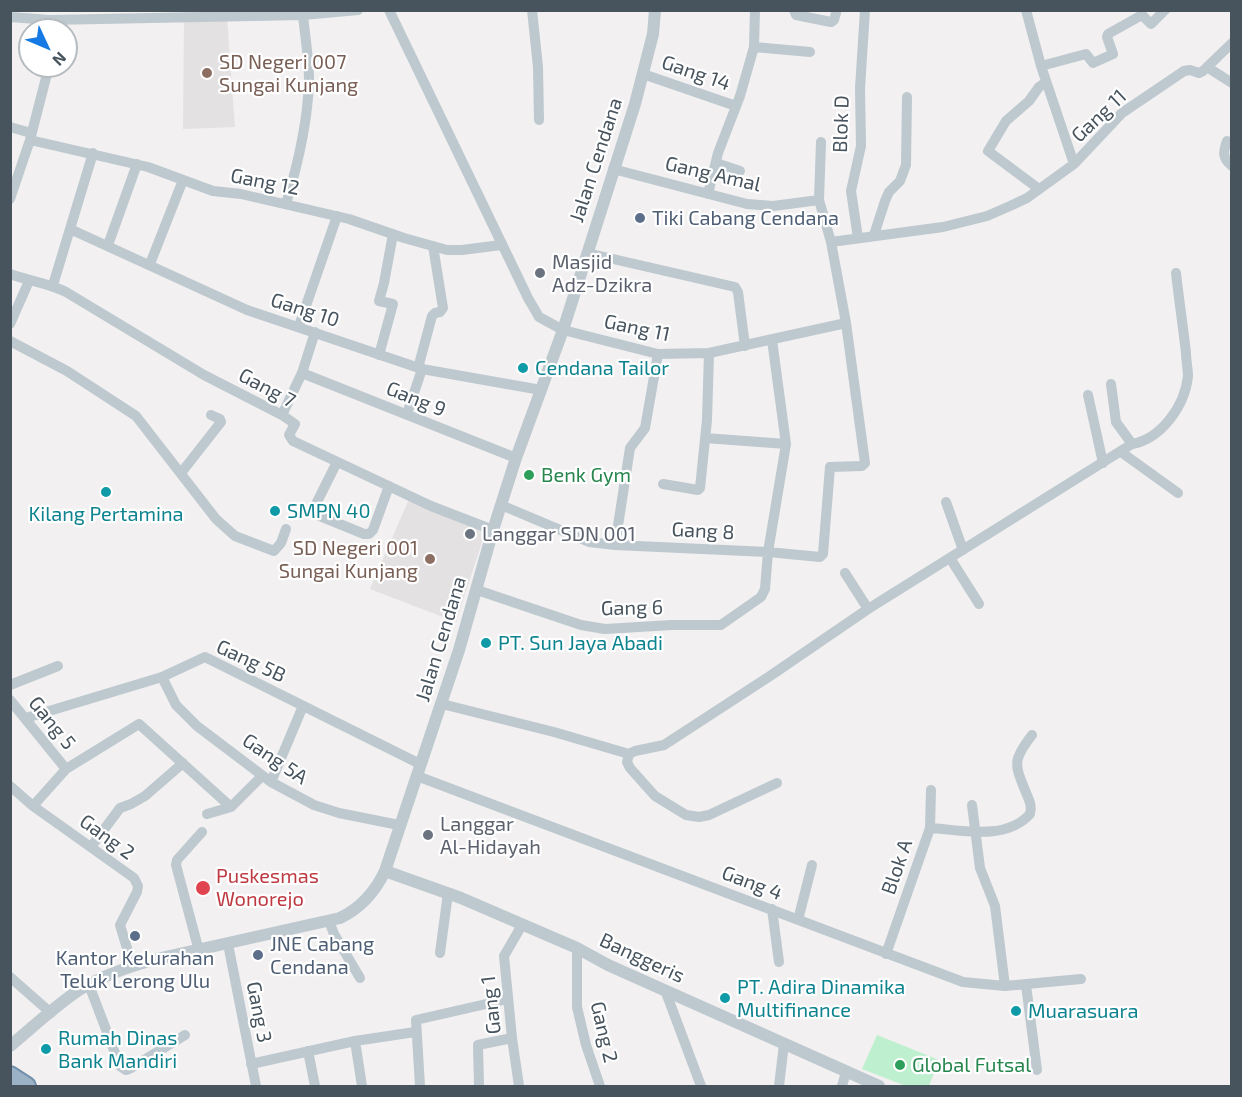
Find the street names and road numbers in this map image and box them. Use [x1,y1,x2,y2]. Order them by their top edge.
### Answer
street label: Gang 14 [659,50,733,96]
street label: Gang 11 [1066,84,1132,148]
street label: Jalan Cendana [565,95,627,225]
street label: Blok D [828,95,854,153]
street label: Gang Amal [663,151,763,197]
street label: Gang 12 [228,164,302,200]
street label: Gang 10 [268,288,342,332]
street label: Gang 11 [602,309,672,347]
street label: Gang 7 [234,363,300,413]
street label: Gang 9 [383,376,449,422]
street label: Gang 8 [671,517,735,545]
street label: Jalan Cendana [411,574,471,704]
street label: Gang 6 [601,595,663,621]
street label: Gang 5B [212,635,290,687]
street label: Gang 5 [23,692,81,754]
street label: Gang 5A [238,728,312,790]
street label: Gang 2 [75,809,139,865]
street label: Blok A [876,836,918,898]
street label: Gang 4 [718,860,786,906]
street label: Banggeris [596,928,688,988]
street label: Gang 1 [476,975,506,1035]
street label: Gang 3 [241,979,277,1045]
street label: Gang 2 [585,999,623,1065]

